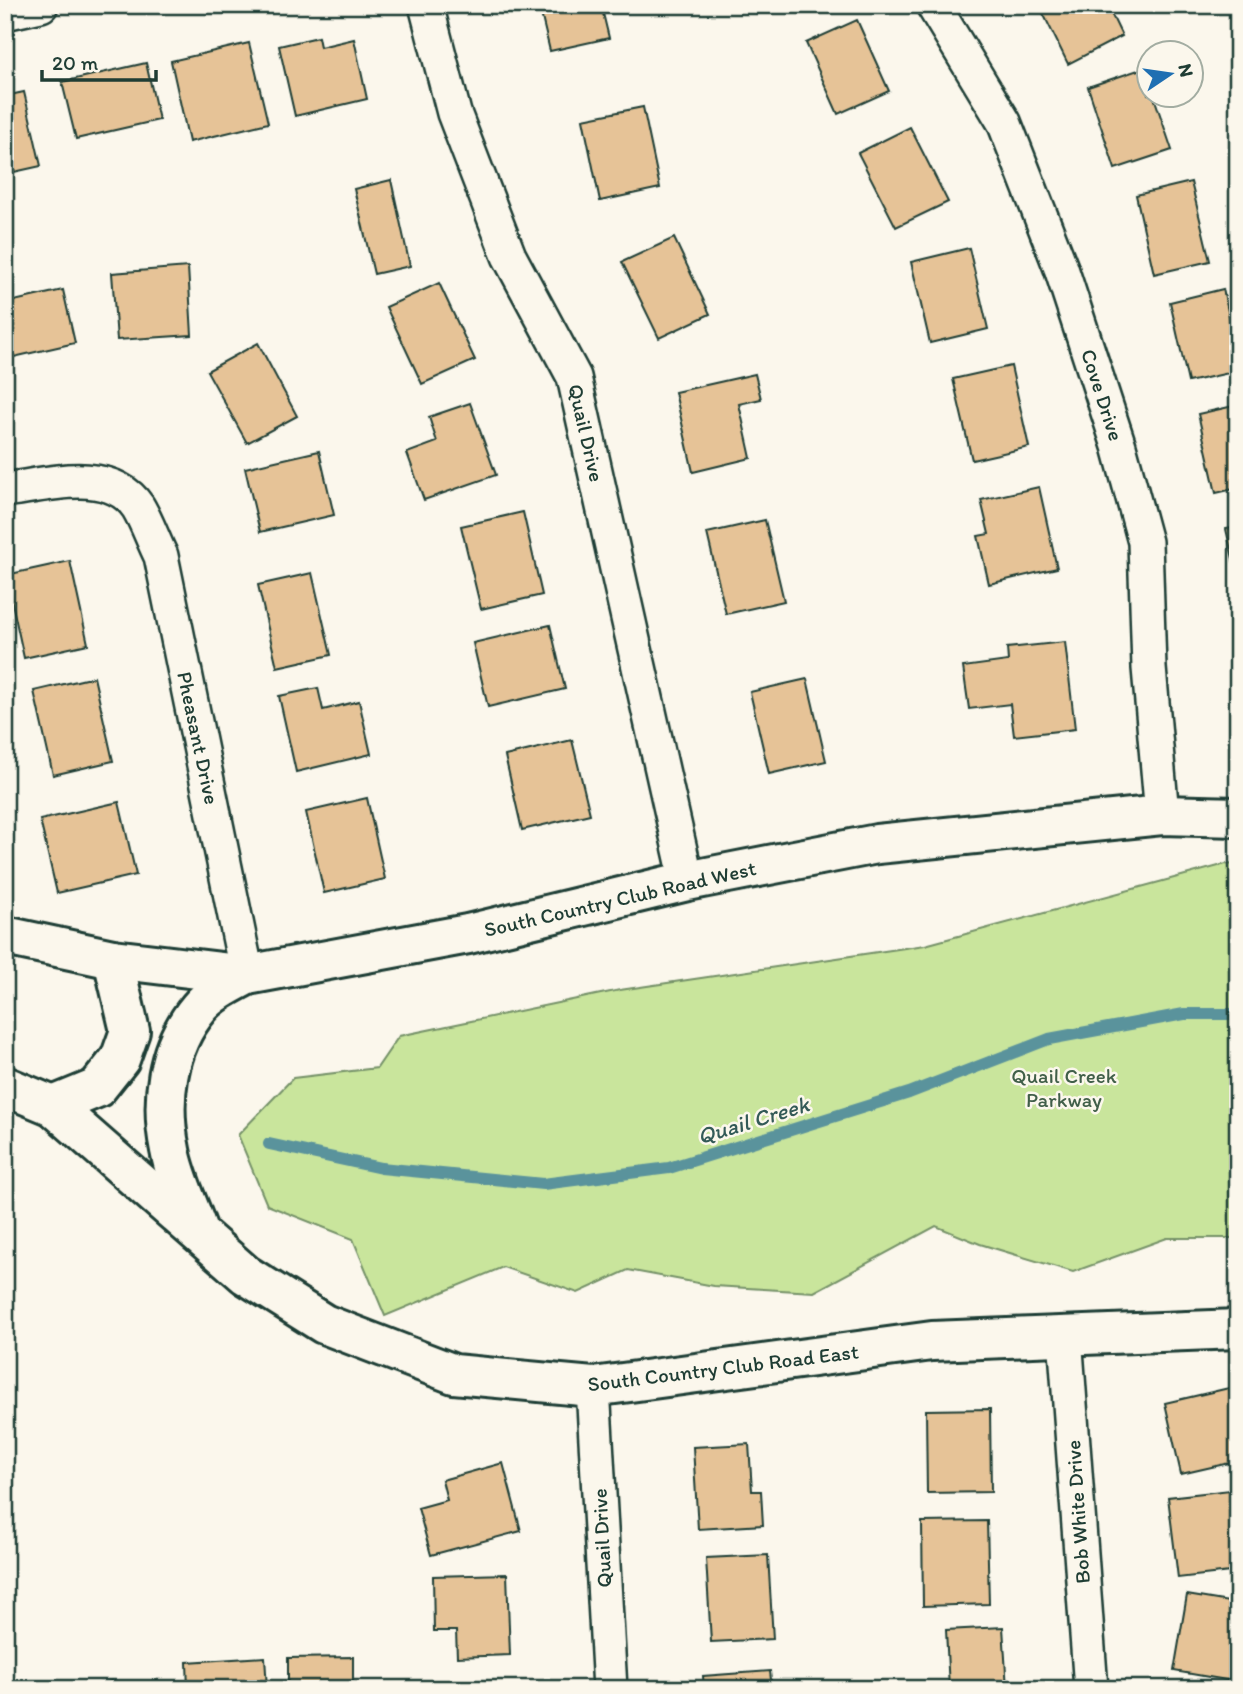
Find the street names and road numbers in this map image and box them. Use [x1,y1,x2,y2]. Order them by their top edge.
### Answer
street label: Cove Drive [1076,346,1129,444]
street label: Quail Drive [563,382,610,484]
street label: Pheasant Drive [172,669,225,807]
street label: South Country Club Road West [482,855,758,942]
street label: South Country Club Road East [586,1338,860,1397]
street label: Bob White Drive [1060,1439,1095,1585]
street label: Quail Drive [586,1488,617,1588]

